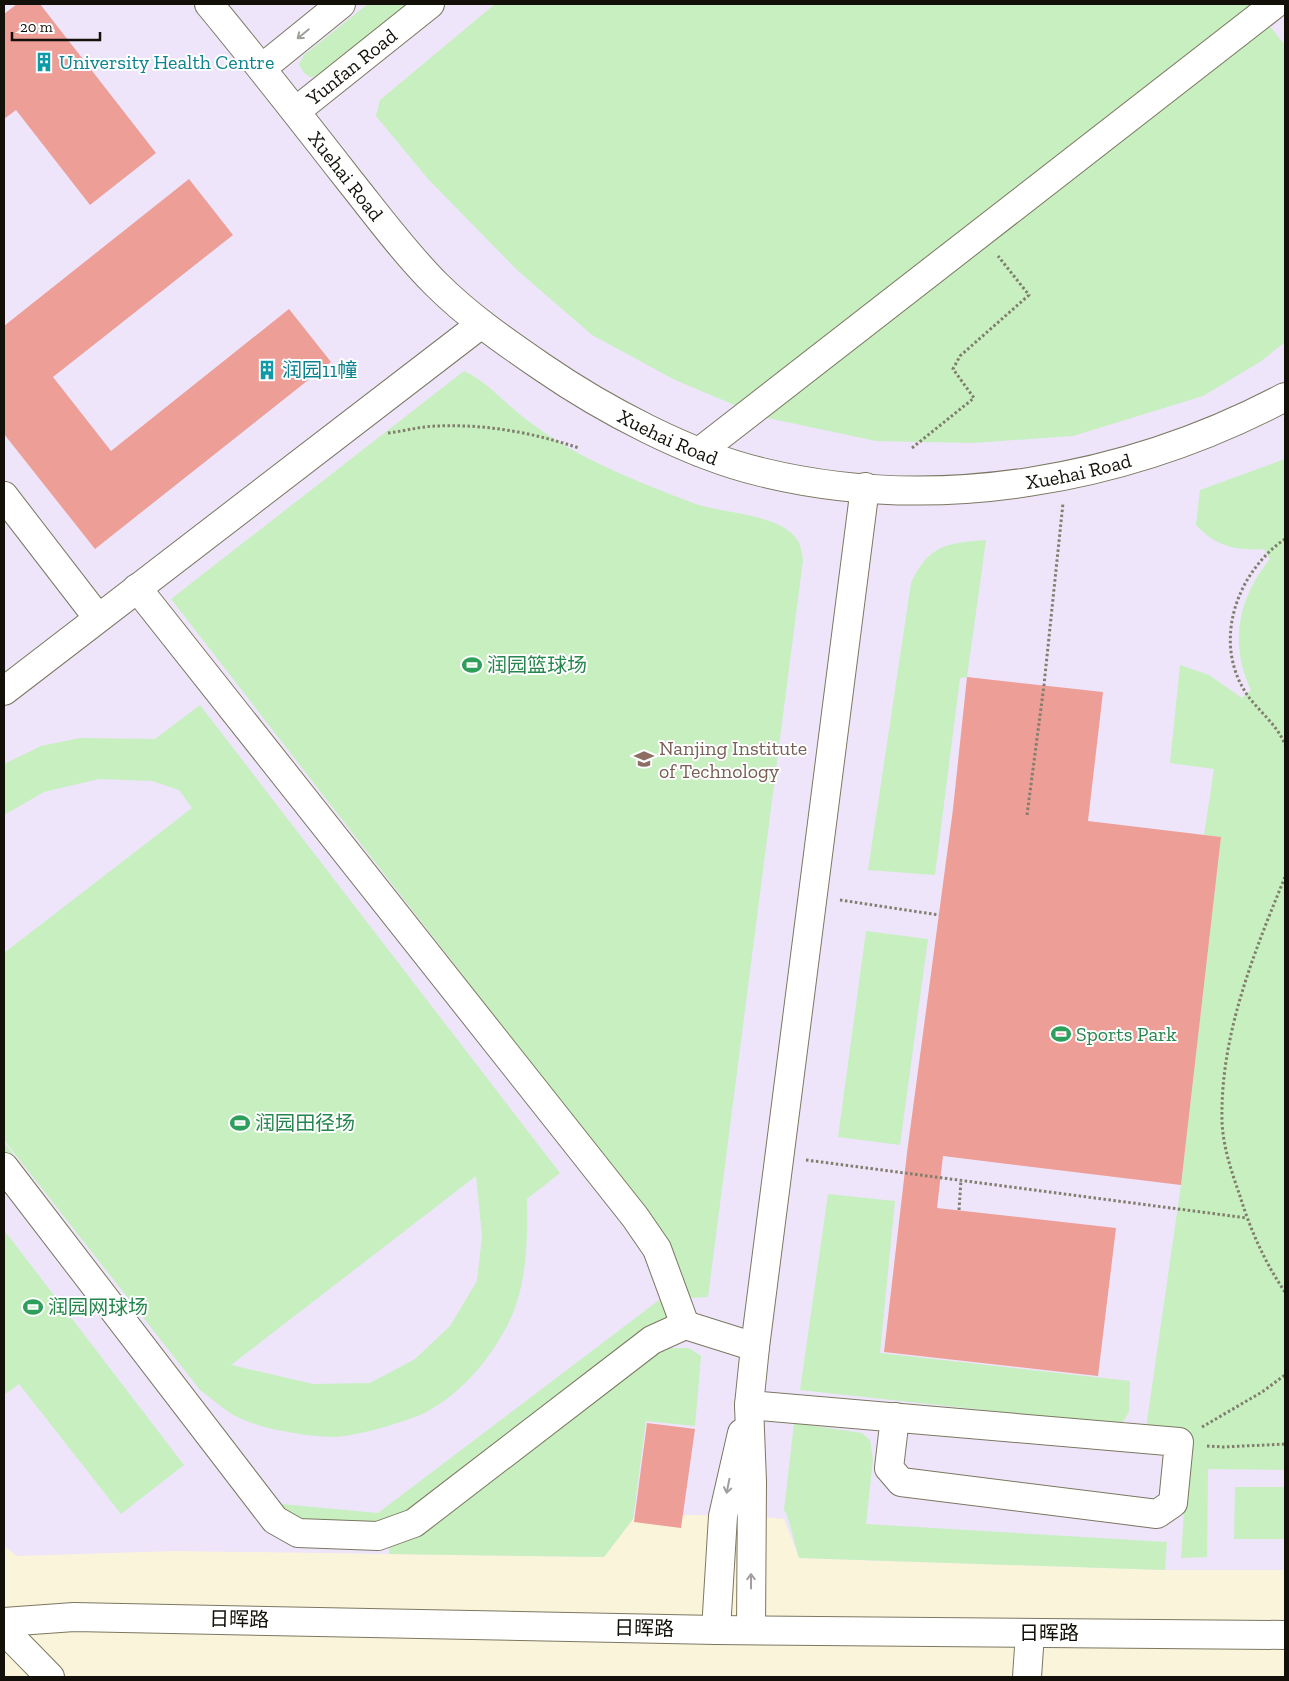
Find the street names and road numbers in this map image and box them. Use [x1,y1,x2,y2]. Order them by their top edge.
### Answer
street label: Yunfan Road [301,23,402,111]
street label: Xuehai Road [304,127,389,226]
street label: Xuehai Road [614,404,721,470]
street label: Xuehai Road [1024,448,1134,494]
street label: 日晖路 [209,1606,269,1632]
street label: 日晖路 [614,1615,674,1641]
street label: 日晖路 [1019,1621,1079,1645]

